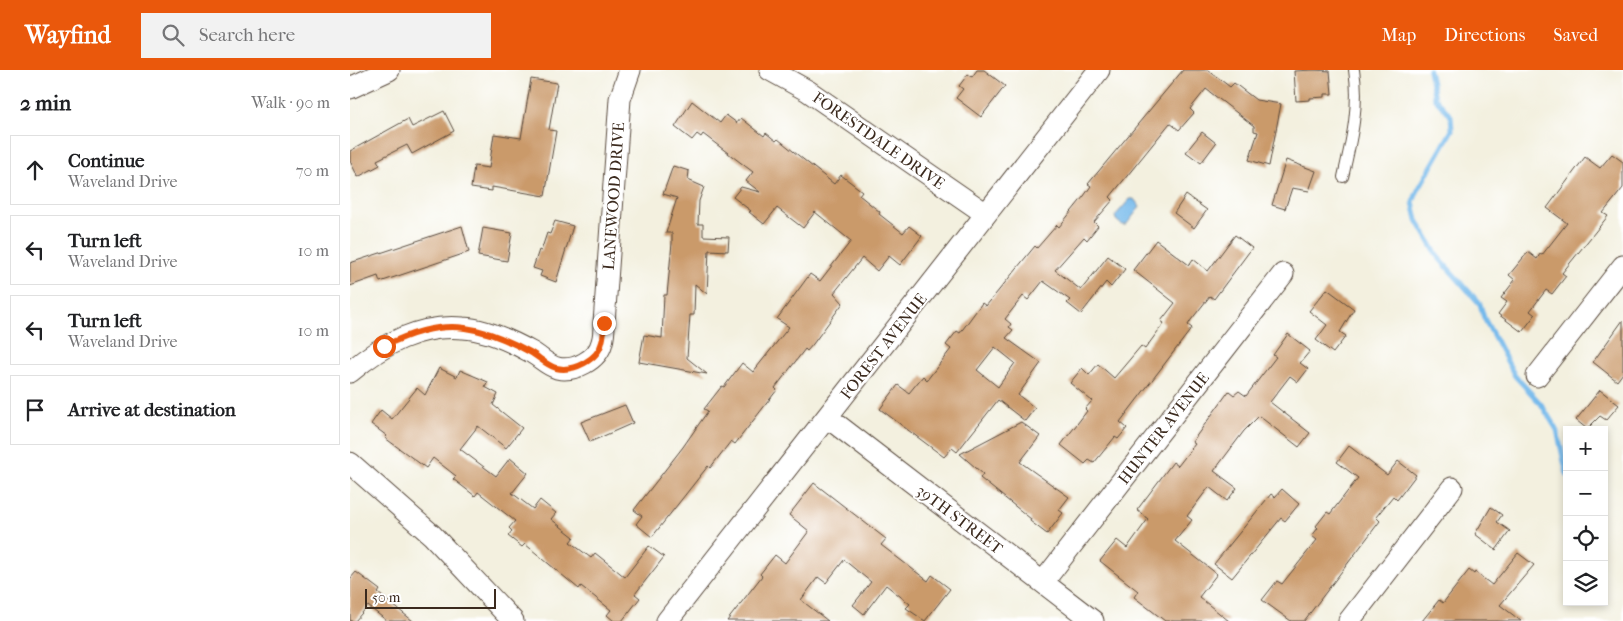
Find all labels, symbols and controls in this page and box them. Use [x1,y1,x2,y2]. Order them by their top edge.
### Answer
search box [141,13,491,58]
text: Wayfind [25,21,111,49]
icon: search [159,21,187,49]
text: Search here [199,24,295,46]
text: Map [1382,25,1416,46]
text: Directions [1444,25,1525,46]
text: Saved [1553,25,1598,46]
street label: FORESTDALE DRIVE [809,88,949,193]
text: 2 min [20,91,71,115]
text: Walk · 90 m [251,93,330,112]
street label: LANEWOOD DRIVE [599,121,628,271]
text: Continue [68,150,144,172]
icon: ahead [21,156,49,184]
text: 70 m [296,161,329,180]
text: Waveland Drive [68,172,178,191]
text: Turn left [68,230,142,252]
icon: left [21,236,49,264]
text: 10 m [298,241,329,260]
text: Waveland Drive [68,252,178,271]
street label: FOREST AVENUE [836,289,931,403]
text: Turn left [68,310,142,332]
route end [593,312,616,335]
icon: left [21,316,49,344]
text: 10 m [298,321,329,340]
text: Waveland Drive [68,332,178,351]
route start [373,335,396,358]
street label: HUNTER AVENUE [1114,368,1213,488]
icon: arrive [21,396,49,424]
text: Arrive at destination [68,399,236,421]
map controls [1563,426,1608,606]
button: + [1563,426,1608,471]
button: − [1563,471,1608,516]
street label: 39TH STREET [913,481,1007,558]
button: locate [1563,516,1608,561]
button: layers [1563,561,1608,606]
scale bar [365,586,496,609]
text: 50 m [372,589,400,606]

